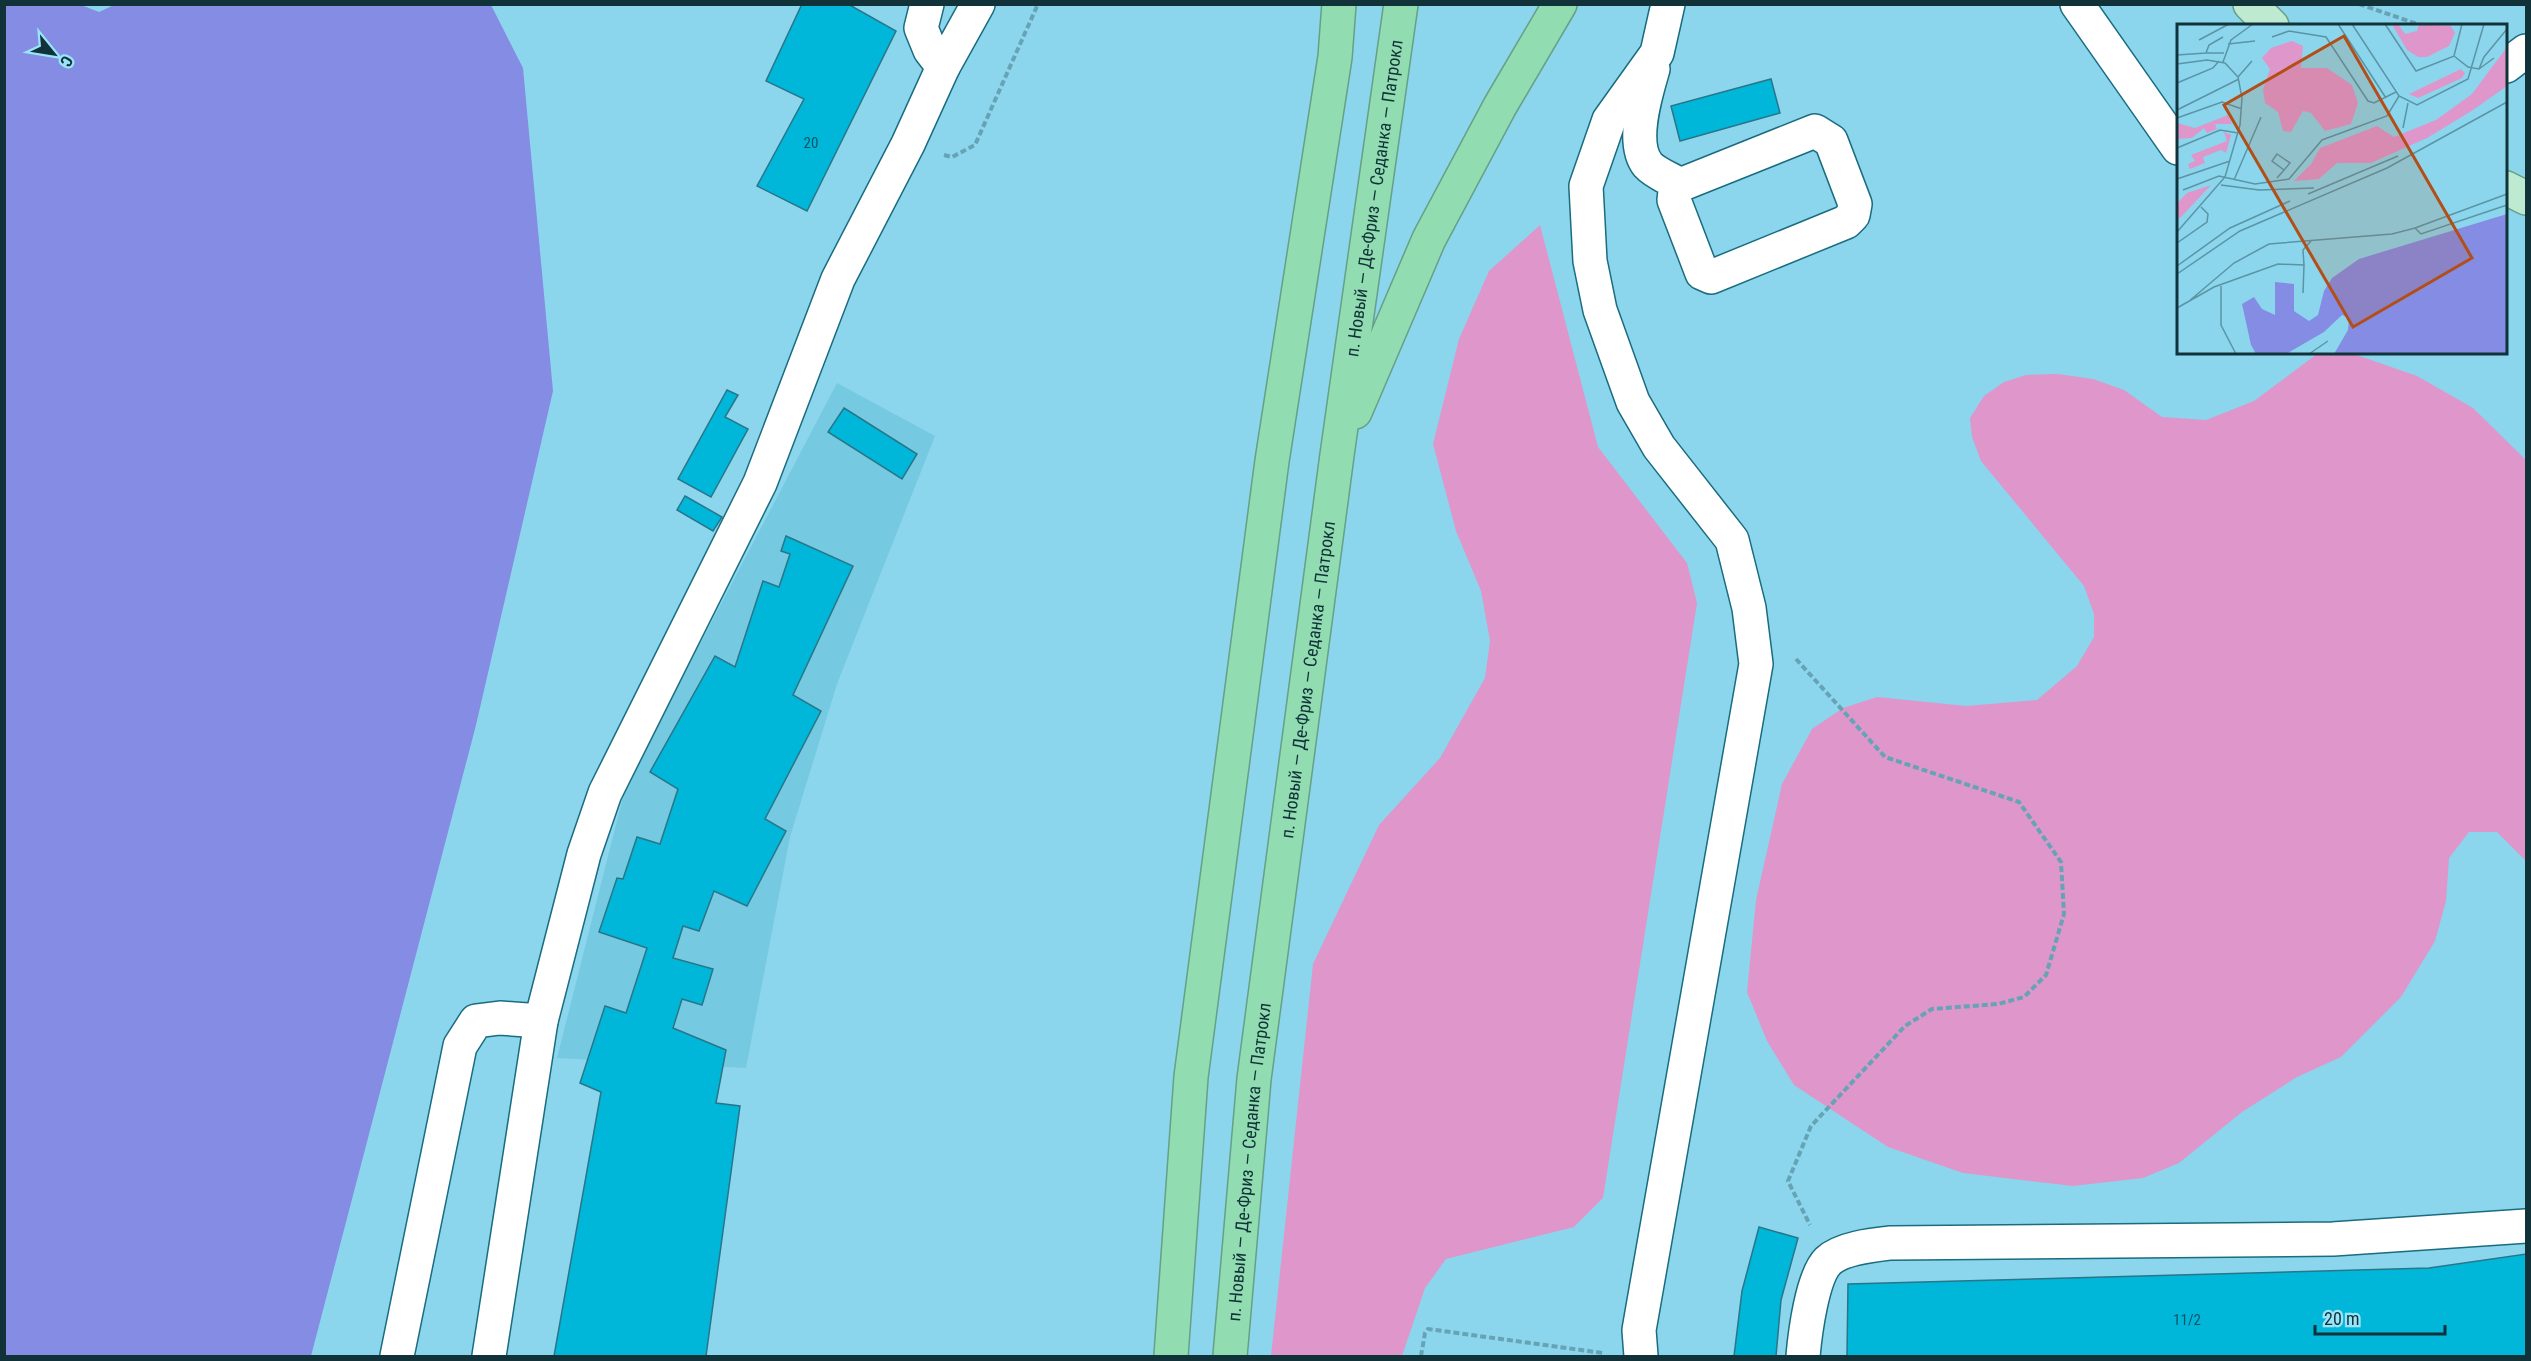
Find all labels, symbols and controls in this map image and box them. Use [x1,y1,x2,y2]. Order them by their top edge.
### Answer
north arrow [24,24,84,84]
inset map [2177,24,2507,354]
street label: п. Новый — Де-Фриз — Седанка — Патрокл [1341,38,1406,358]
text: С [56,53,77,70]
house number: 20 [804,134,818,152]
street label: п. Новый — Де-Фриз — Седанка — Патрокл [1276,520,1339,839]
street label: п. Новый — Де-Фриз — Седанка — Патрокл [1223,1001,1275,1322]
scale bar [2315,1298,2446,1336]
text: 20 m [2324,1308,2359,1329]
house number: 11/2 [2173,1311,2201,1329]

